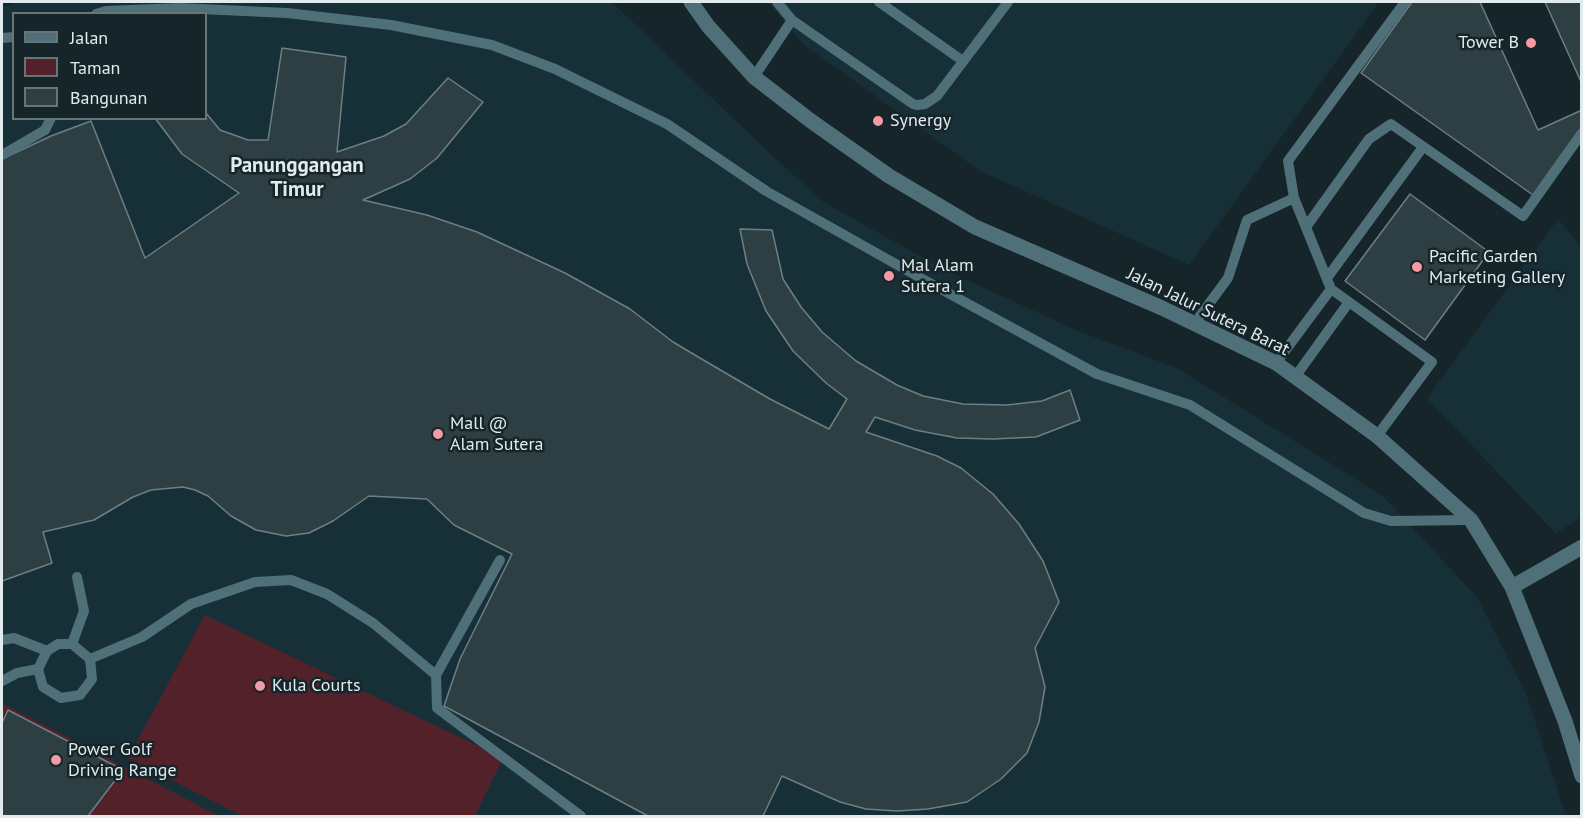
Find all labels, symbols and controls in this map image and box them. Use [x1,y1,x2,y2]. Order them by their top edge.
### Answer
legend [12,12,207,120]
text: Jalan [70,26,108,49]
place label: Tower B [1458,32,1519,54]
marker: Tower B [1524,36,1538,50]
text: Taman [70,56,120,79]
text: Bangunan [70,86,147,109]
place label: Synergy [890,110,951,132]
marker: Synergy [871,114,885,128]
district label: Panunggangan Timur [230,153,364,203]
place label: Pacific Garden Marketing Gallery [1429,246,1565,288]
place label: Mal Alam Sutera 1 [901,255,974,298]
marker: Pacific Garden Marketing Gallery [1410,260,1424,274]
street label: Jalan Jalur Sutera Barat [1123,263,1293,361]
marker: Mal Alam Sutera 1 [882,269,896,283]
place label: Mall @ Alam Sutera [450,413,543,456]
marker: Mall @ Alam Sutera [431,427,445,441]
place label: Kula Courts [272,675,361,697]
marker: Kula Courts [253,679,267,693]
place label: Power Golf Driving Range [68,739,177,782]
marker: Power Golf Driving Range [49,753,63,767]

